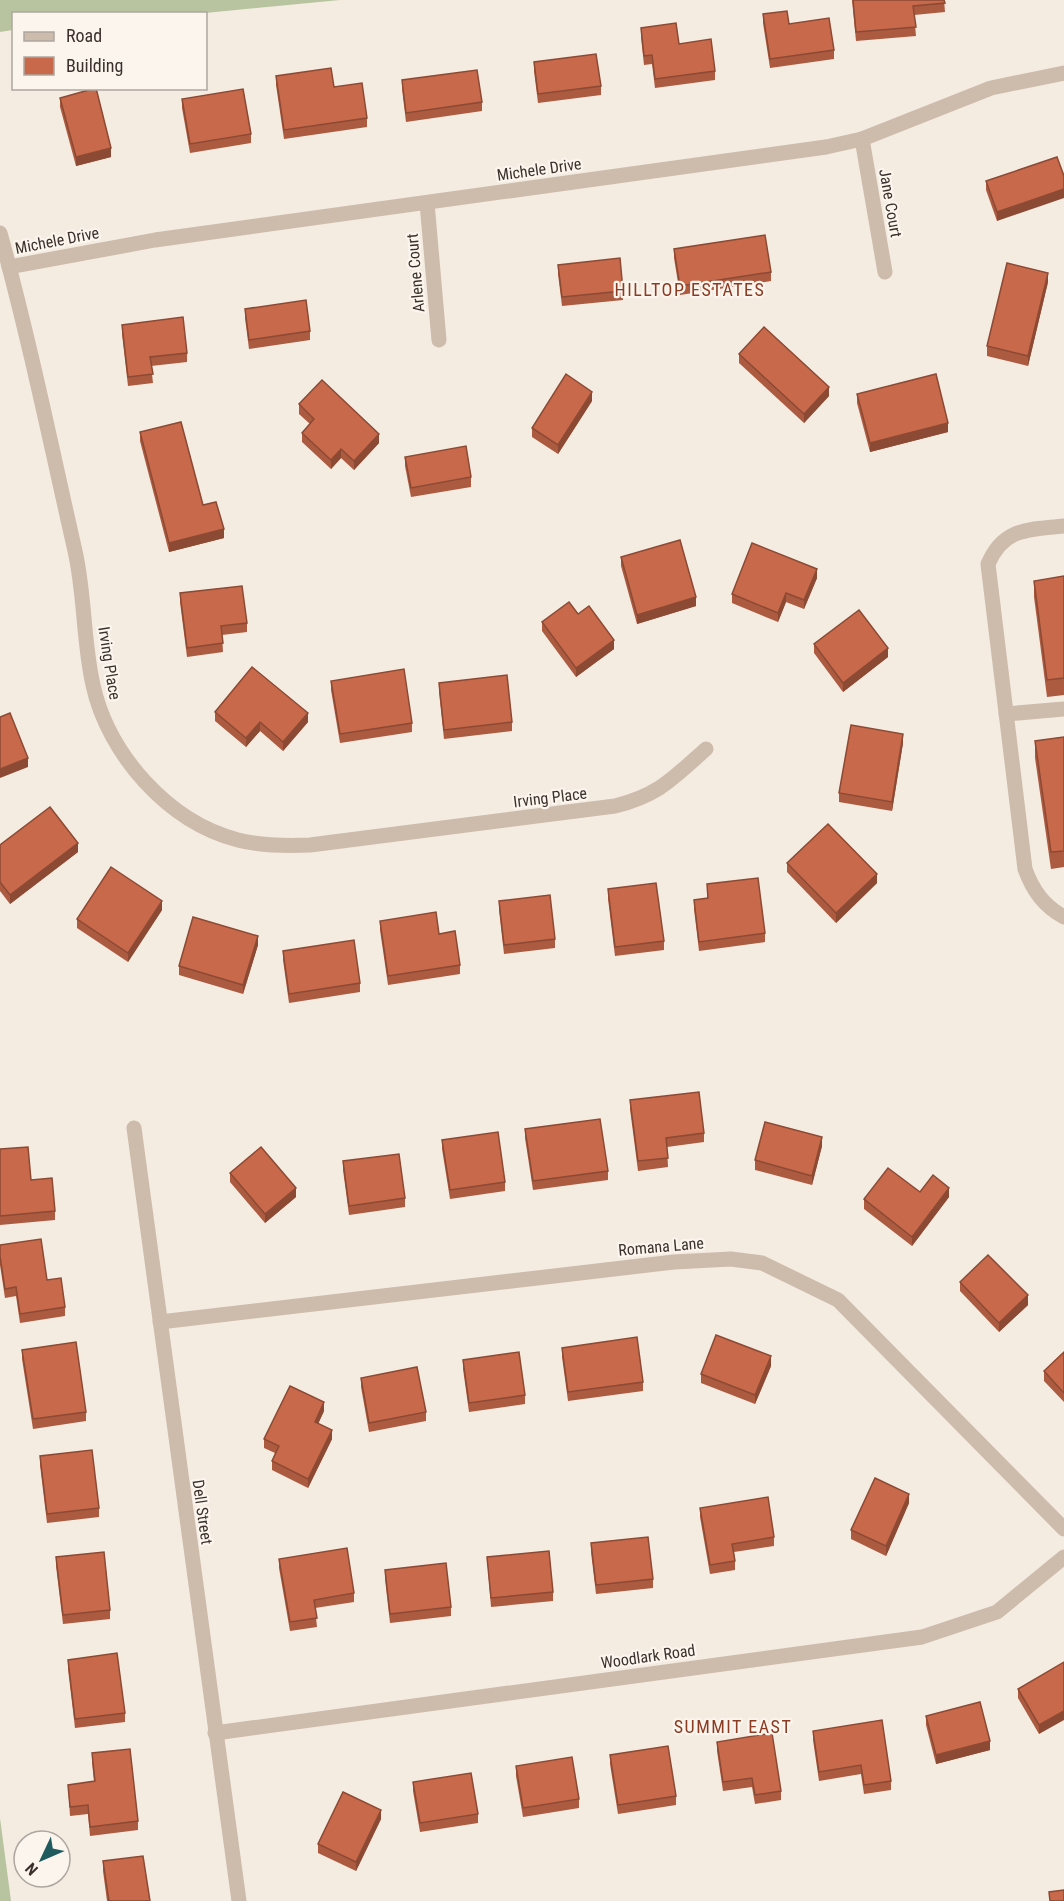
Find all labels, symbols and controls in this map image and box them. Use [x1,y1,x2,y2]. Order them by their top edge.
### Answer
legend [12,12,207,90]
text: Road [66,25,102,46]
text: Building [66,55,123,76]
street label: Michele Drive [496,154,583,185]
street label: Jane Court [875,167,906,239]
street label: Michele Drive [13,223,101,258]
street label: Arlene Court [403,232,428,313]
district label: HILLTOP ESTATES [615,279,765,300]
street label: Irving Place [94,625,125,701]
street label: Irving Place [512,784,588,811]
street label: Romana Lane [617,1233,705,1260]
street label: Dell Street [189,1478,216,1546]
street label: Woodlark Road [600,1640,697,1673]
district label: SUMMIT EAST [674,1716,792,1737]
north arrow [12,1829,72,1889]
text: N [21,1859,42,1879]

